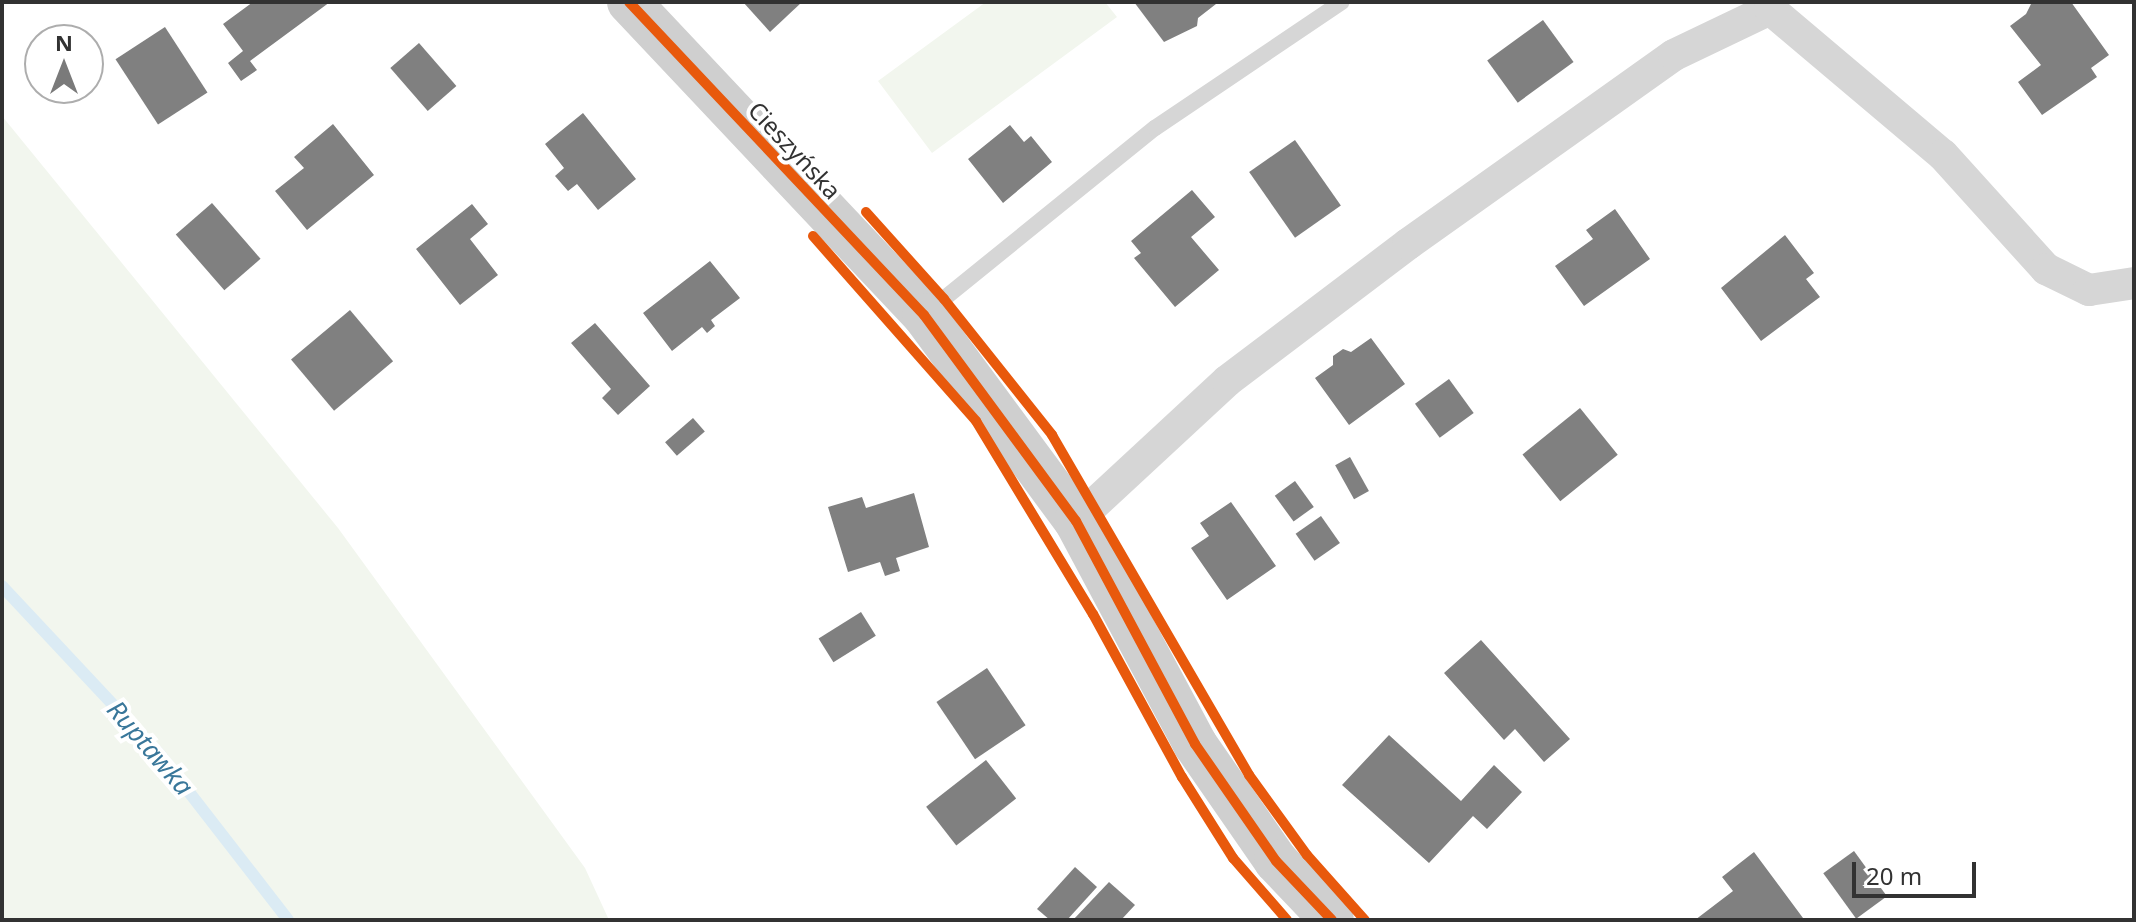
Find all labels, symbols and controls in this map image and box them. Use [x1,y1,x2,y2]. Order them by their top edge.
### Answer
north arrow [24,24,104,104]
text: N [55,27,73,57]
street label: Cieszyńska [743,95,847,205]
water label: Ruptawka [101,694,199,802]
scale bar [1856,846,1980,896]
text: 20 m [1866,859,1922,892]

